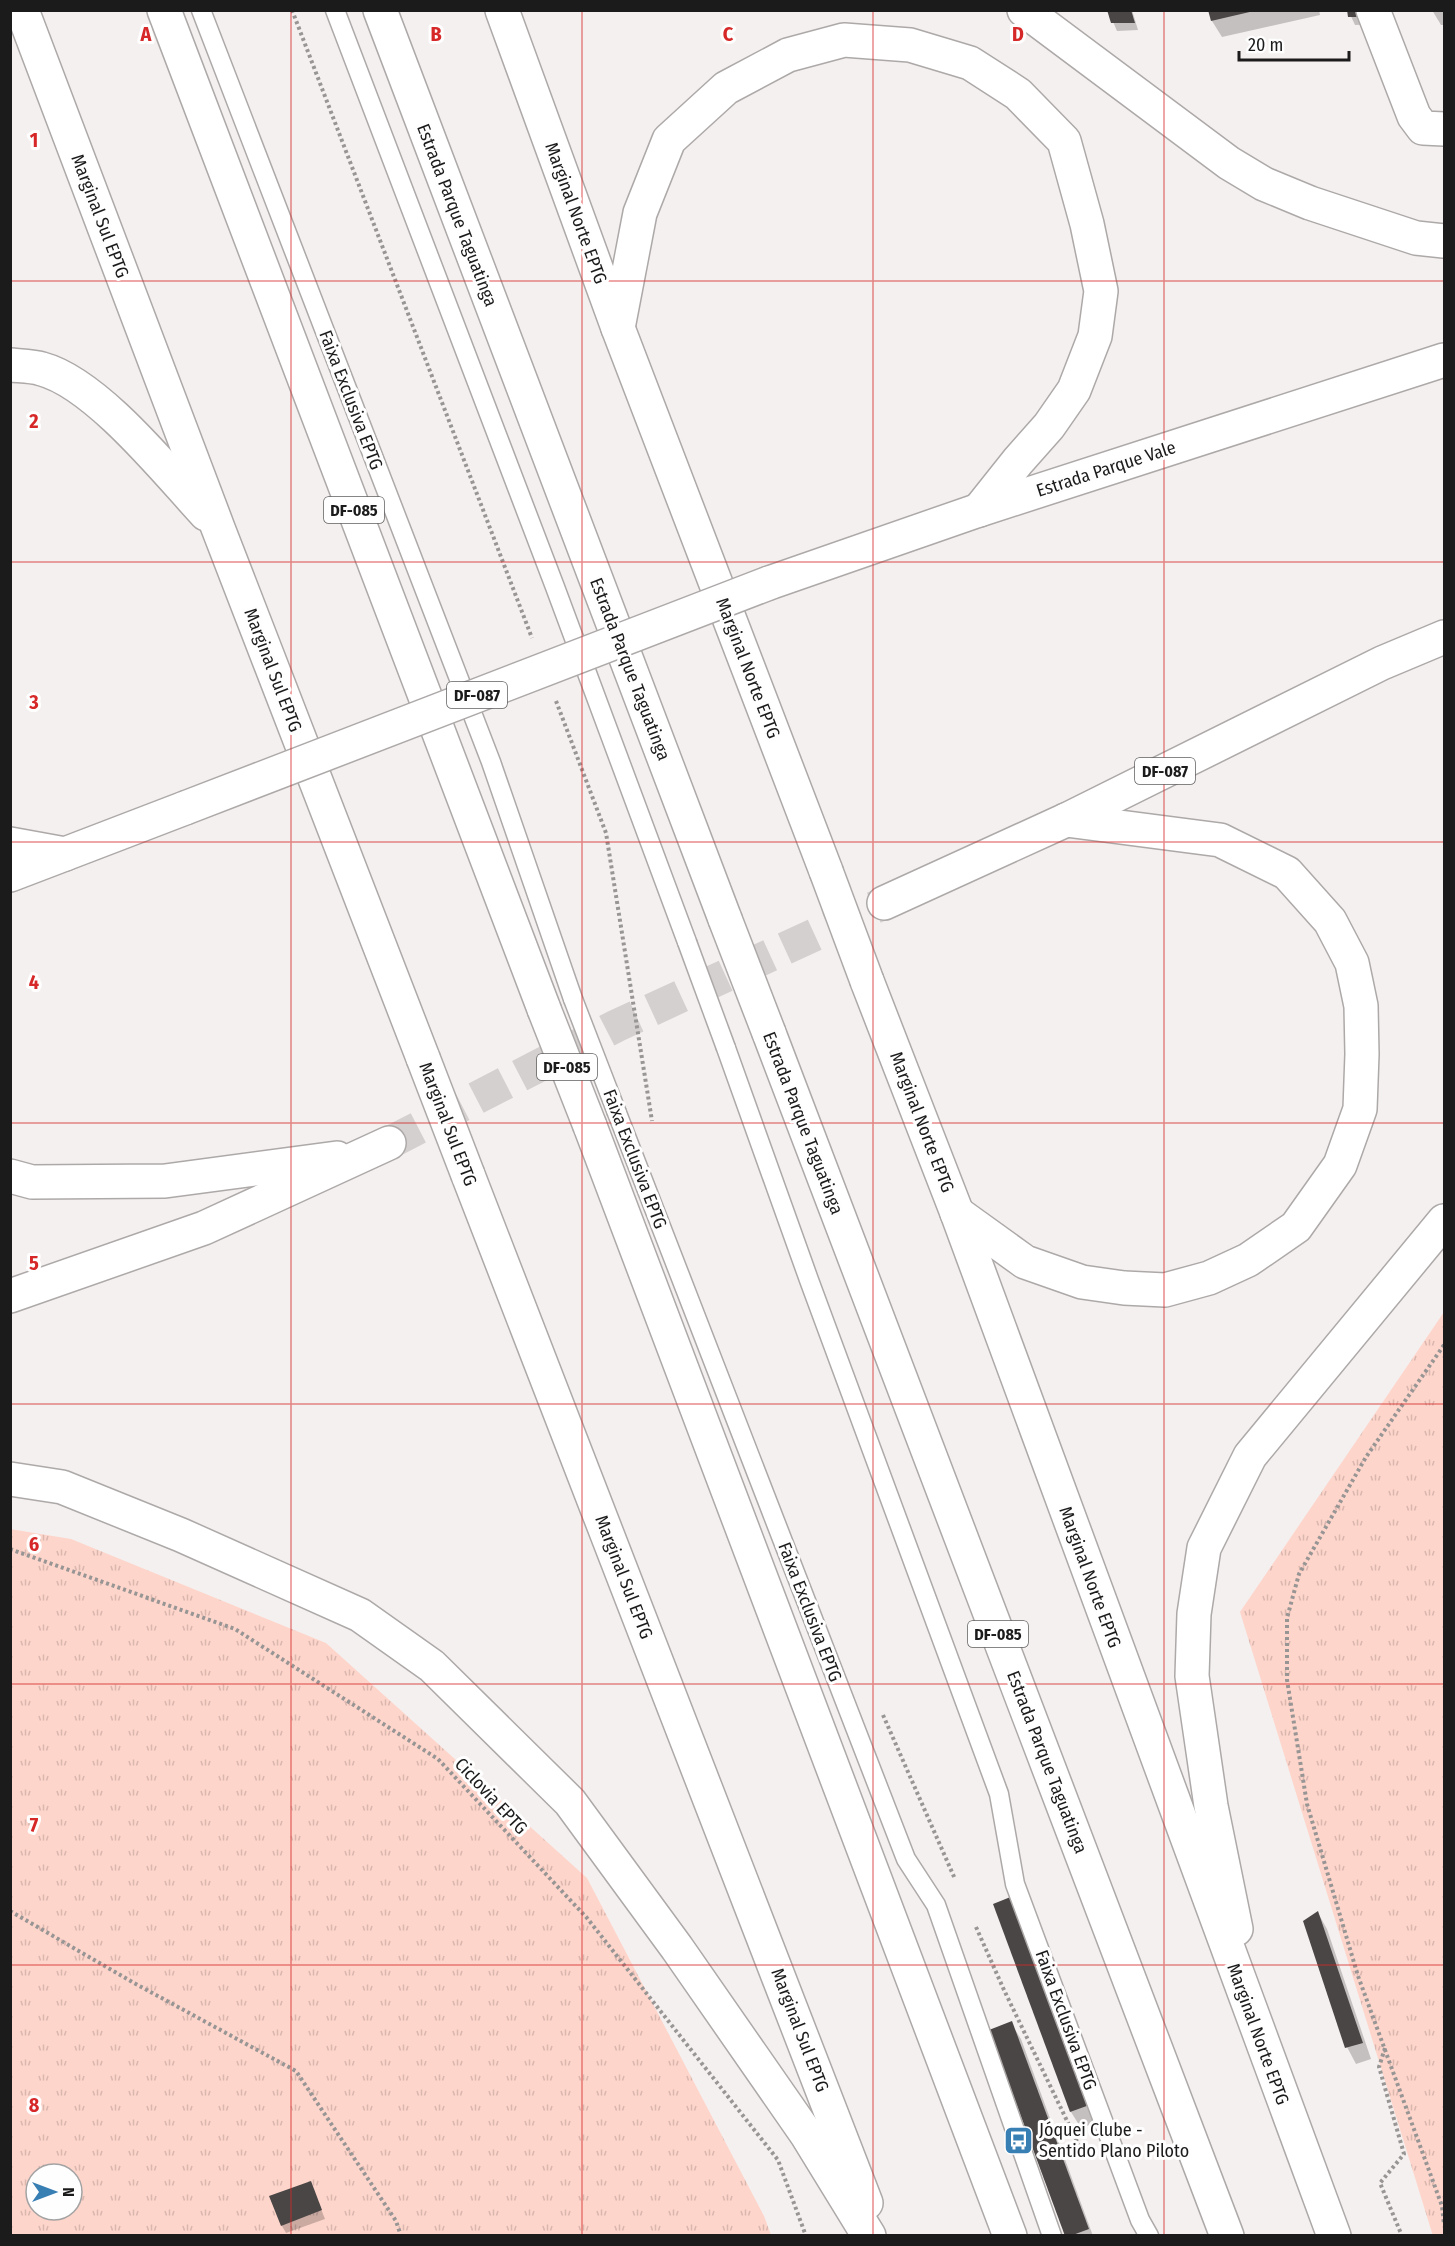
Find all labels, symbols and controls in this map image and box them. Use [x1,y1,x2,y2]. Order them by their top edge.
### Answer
text: A [140,22,153,46]
text: B [430,22,442,46]
text: C [723,22,734,46]
text: D [1012,22,1024,46]
scale bar [1239,24,1348,62]
text: 20 m [1248,34,1283,56]
street label: Estrada Parque Taguatinga [412,121,502,310]
text: 1 [30,128,38,152]
street label: Marginal Norte EPTG [540,139,612,287]
street label: Marginal Sul EPTG [66,151,134,281]
street label: Faixa Exclusiva EPTG [314,327,388,473]
text: 2 [28,409,39,433]
street label: Estrada Parque Vale [1034,436,1178,502]
road number: DF-085 [324,497,384,523]
street label: Estrada Parque Taguatinga [585,575,675,764]
street label: Marginal Norte EPTG [711,595,785,741]
street label: Marginal Sul EPTG [239,605,307,735]
road number: DF-087 [447,682,507,708]
text: 3 [28,690,39,714]
road number: DF-087 [1135,758,1195,784]
text: 4 [29,970,39,994]
street label: Estrada Parque Taguatinga [758,1029,848,1218]
street label: Marginal Norte EPTG [885,1049,959,1195]
road number: DF-085 [537,1054,597,1080]
street label: Marginal Sul EPTG [414,1059,482,1189]
street label: Faixa Exclusiva EPTG [598,1086,672,1232]
text: 5 [29,1251,39,1275]
street label: Marginal Norte EPTG [1054,1503,1126,1651]
street label: Marginal Sul EPTG [590,1512,658,1642]
text: 6 [29,1532,39,1556]
street label: Faixa Exclusiva EPTG [773,1539,847,1685]
road number: DF-085 [968,1621,1028,1647]
street label: Estrada Parque Taguatinga [1002,1668,1092,1857]
street label: Ciclovia EPTG [450,1753,532,1839]
text: 7 [30,1813,39,1837]
street label: Faixa Exclusiva EPTG [1030,1947,1102,2093]
street label: Marginal Norte EPTG [1222,1960,1294,2108]
street label: Marginal Sul EPTG [766,1965,834,2095]
text: 8 [29,2093,40,2117]
place label: Jóquei Clube - Sentido Plano Piloto [1039,2119,1189,2162]
bus stop icon: Jóquei Clube - Sentido Plano Piloto [1002,2124,1034,2156]
north arrow [24,2162,84,2222]
text: N [59,2187,78,2197]

